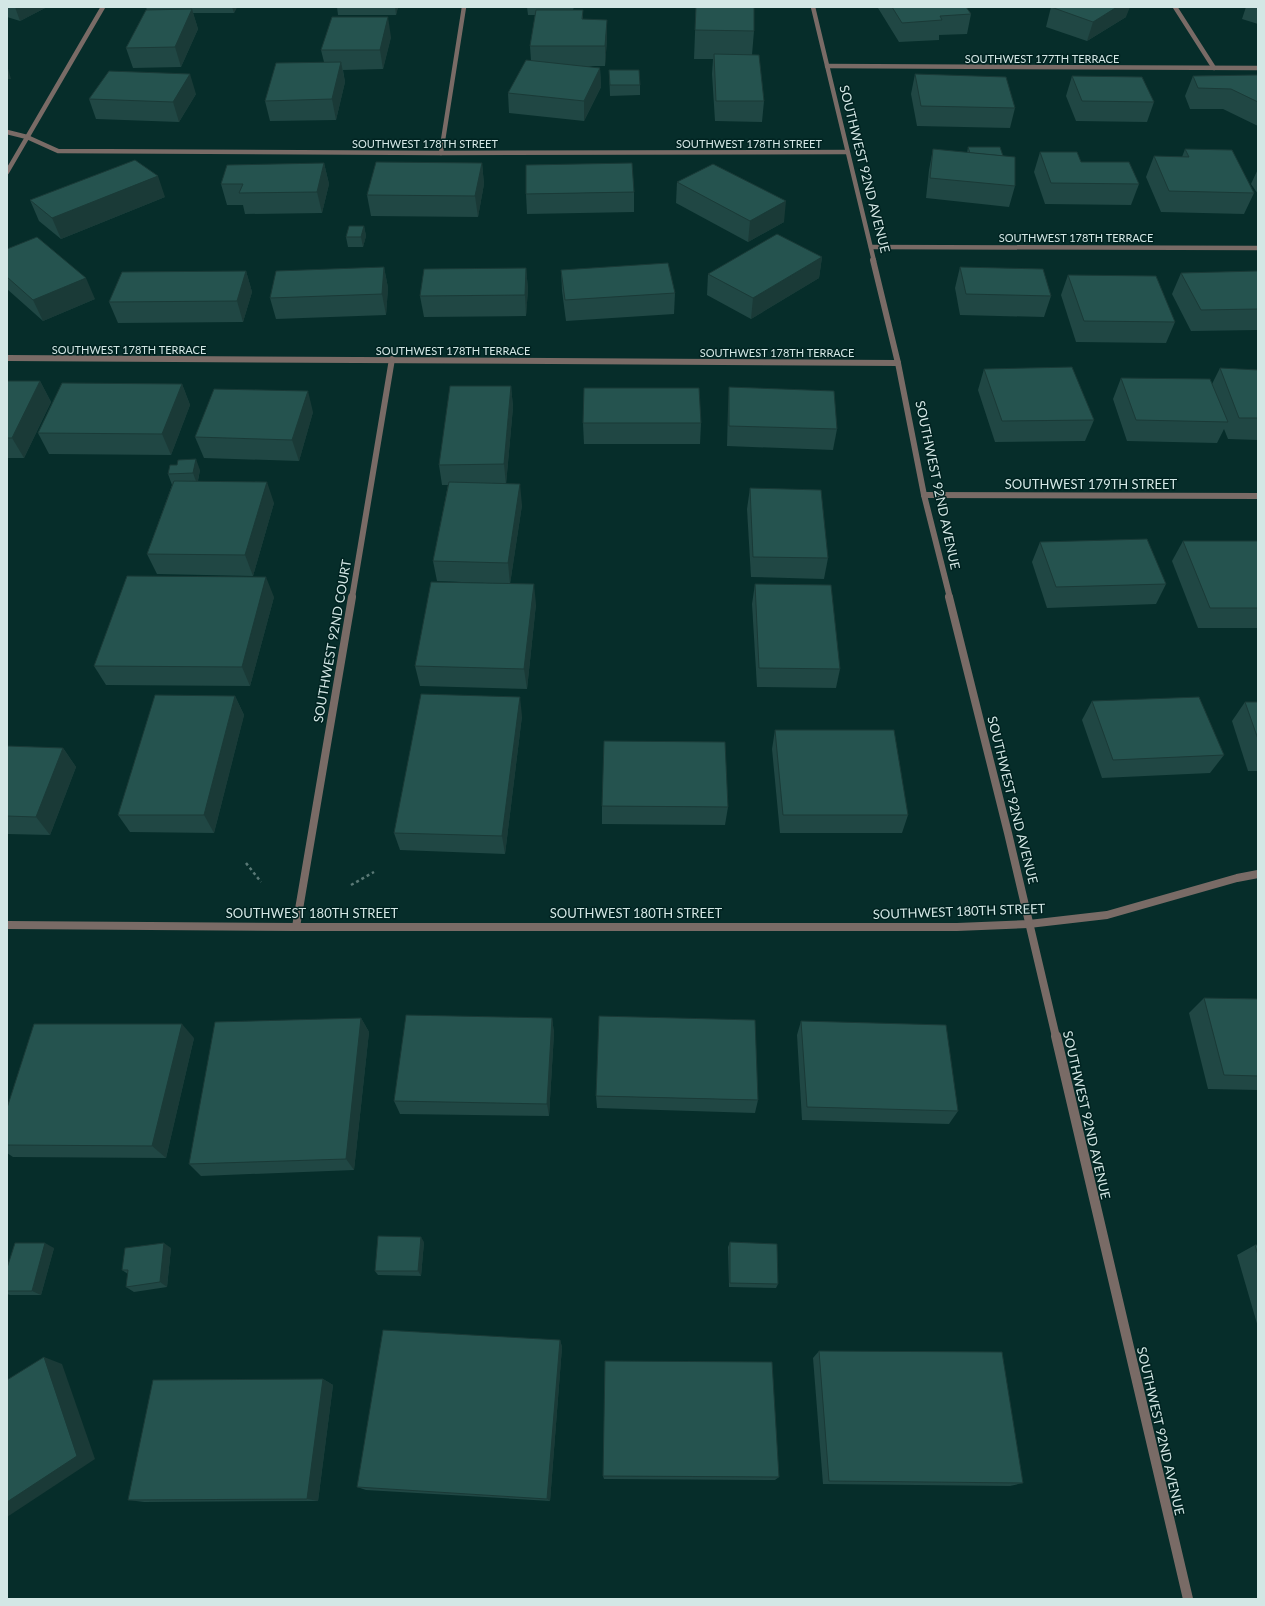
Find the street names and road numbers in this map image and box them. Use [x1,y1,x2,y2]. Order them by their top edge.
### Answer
street label: SOUTHWEST 177TH TERRACE [965,52,1119,65]
street label: SOUTHWEST 92ND AVENUE [836,83,894,255]
street label: SOUTHWEST 178TH STREET [352,137,498,150]
street label: SOUTHWEST 178TH STREET [676,137,822,150]
street label: SOUTHWEST 178TH TERRACE [999,231,1153,244]
street label: SOUTHWEST 178TH TERRACE [52,343,206,356]
street label: SOUTHWEST 178TH TERRACE [376,344,530,357]
street label: SOUTHWEST 178TH TERRACE [700,346,854,359]
street label: SOUTHWEST 92ND AVENUE [912,399,964,571]
street label: SOUTHWEST 179TH STREET [1005,476,1178,492]
street label: SOUTHWEST 92ND COURT [310,558,354,724]
street label: SOUTHWEST 92ND AVENUE [984,714,1042,886]
street label: SOUTHWEST 180TH STREET [873,900,1046,922]
street label: SOUTHWEST 180TH STREET [226,905,399,921]
street label: SOUTHWEST 180TH STREET [550,905,723,921]
street label: SOUTHWEST 92ND AVENUE [1060,1029,1114,1201]
street label: SOUTHWEST 92ND AVENUE [1134,1345,1188,1517]

